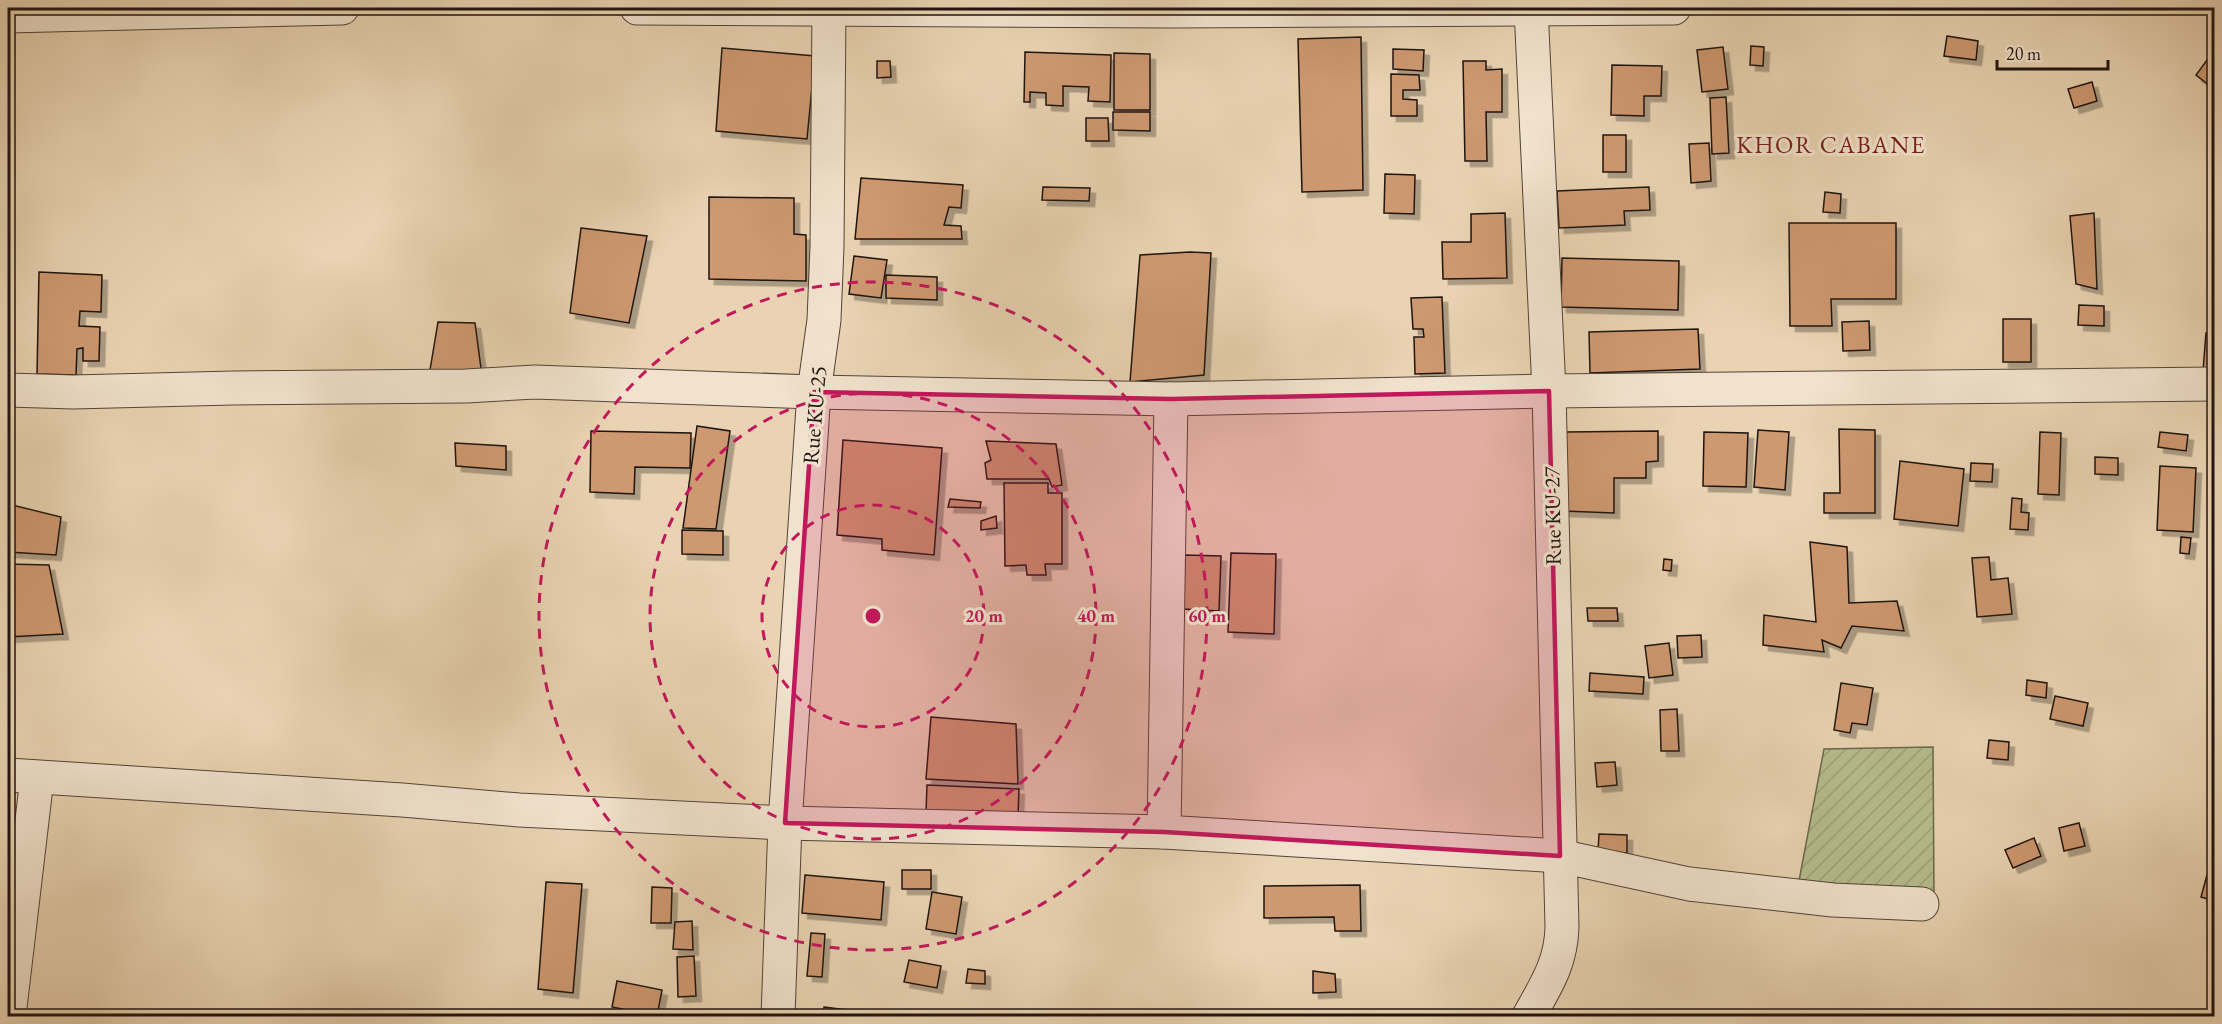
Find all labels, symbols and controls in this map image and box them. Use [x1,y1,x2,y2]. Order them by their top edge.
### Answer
scale bar [1997,33,2108,71]
text: 20 m [2006,42,2041,65]
district label: KHOR CABANE [1736,129,1926,160]
street label: Rue KU-25 [796,365,833,465]
street label: Rue KU-27 [1537,466,1568,566]
text: 20 m [965,604,1003,627]
text: 40 m [1077,604,1115,627]
text: 60 m [1188,604,1226,627]
centre of rings [863,606,883,626]

